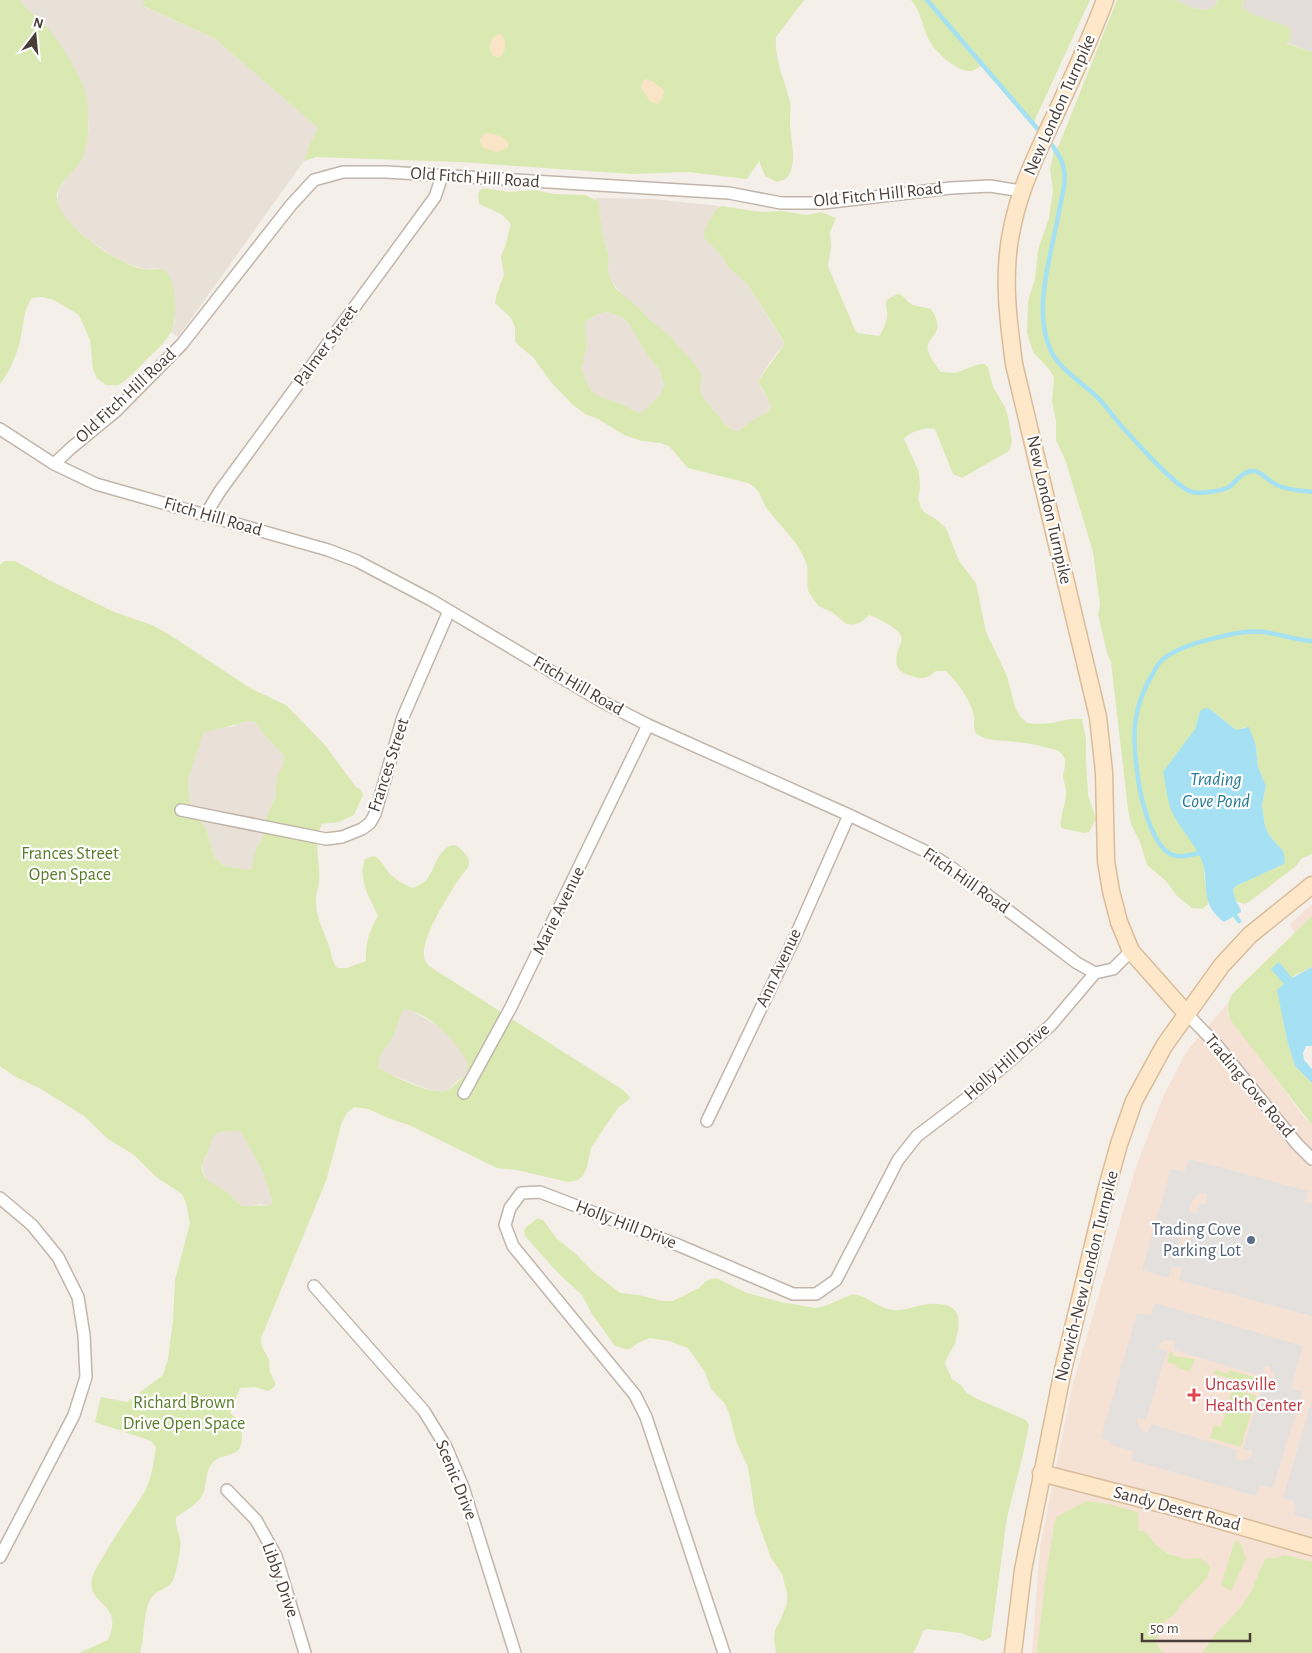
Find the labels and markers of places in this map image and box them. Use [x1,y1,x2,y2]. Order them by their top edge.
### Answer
place label: Trading Cove Parking Lot [1151,1221,1241,1260]
marker: Trading Cove Parking Lot [1245,1234,1257,1246]
place label: Uncasville Health Center [1205,1376,1302,1415]
marker: Uncasville Health Center [1187,1388,1201,1402]

